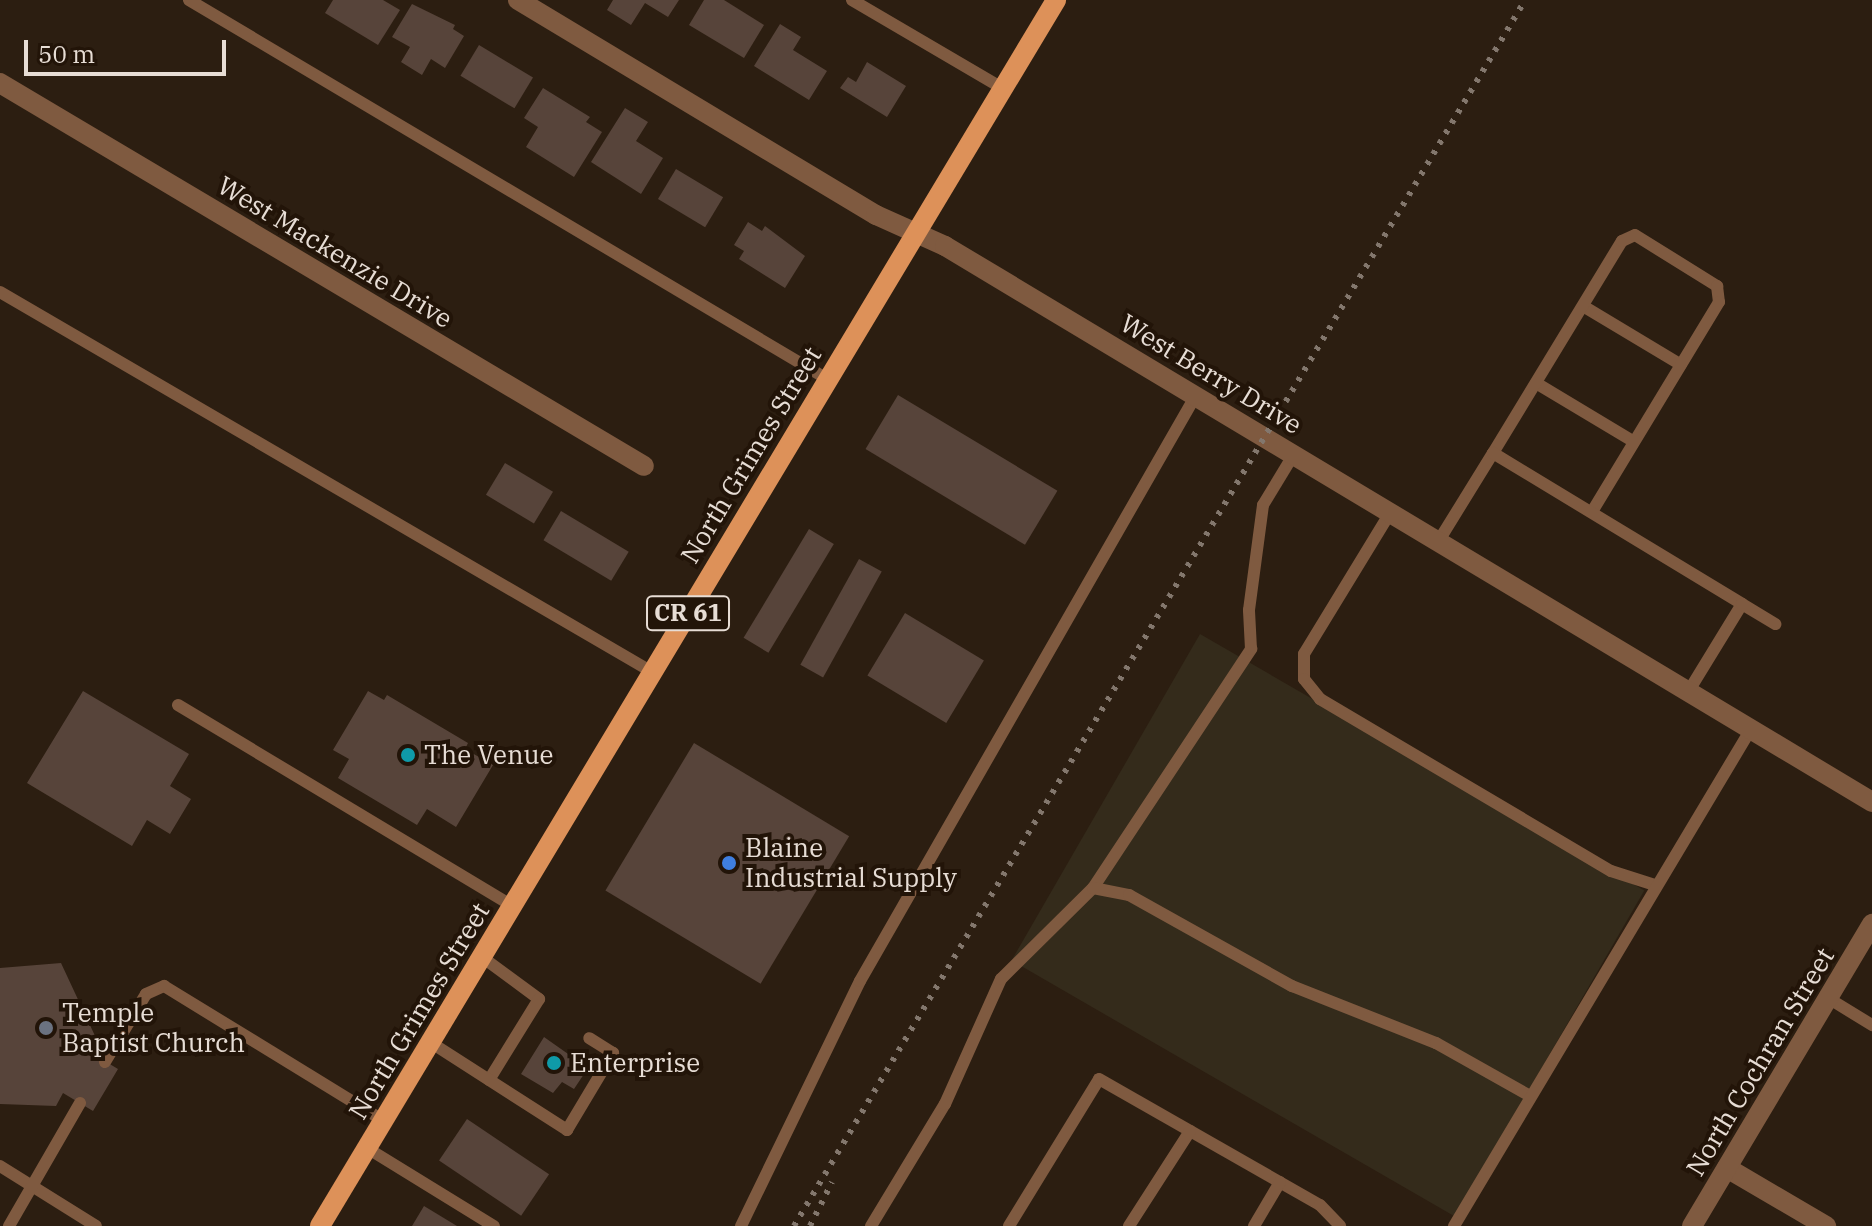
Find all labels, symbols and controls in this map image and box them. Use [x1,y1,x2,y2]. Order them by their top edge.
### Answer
scale bar [28,24,230,74]
text: 50 m [38,38,95,70]
street label: West Mackenzie Drive [212,170,458,334]
street label: West Berry Drive [1115,307,1307,441]
street label: North Grimes Street [674,341,828,569]
road number: CR 61 [646,593,730,633]
place label: The Venue [424,739,554,771]
marker: The Venue [399,746,417,764]
place label: Blaine Industrial Supply [745,832,957,894]
marker: Blaine Industrial Supply [720,854,738,872]
street label: North Grimes Street [342,897,496,1125]
street label: North Cochran Street [1680,942,1840,1182]
place label: Temple Baptist Church [62,997,245,1058]
marker: Temple Baptist Church [37,1019,55,1037]
place label: Enterprise [570,1047,700,1079]
marker: Enterprise [545,1054,563,1072]

